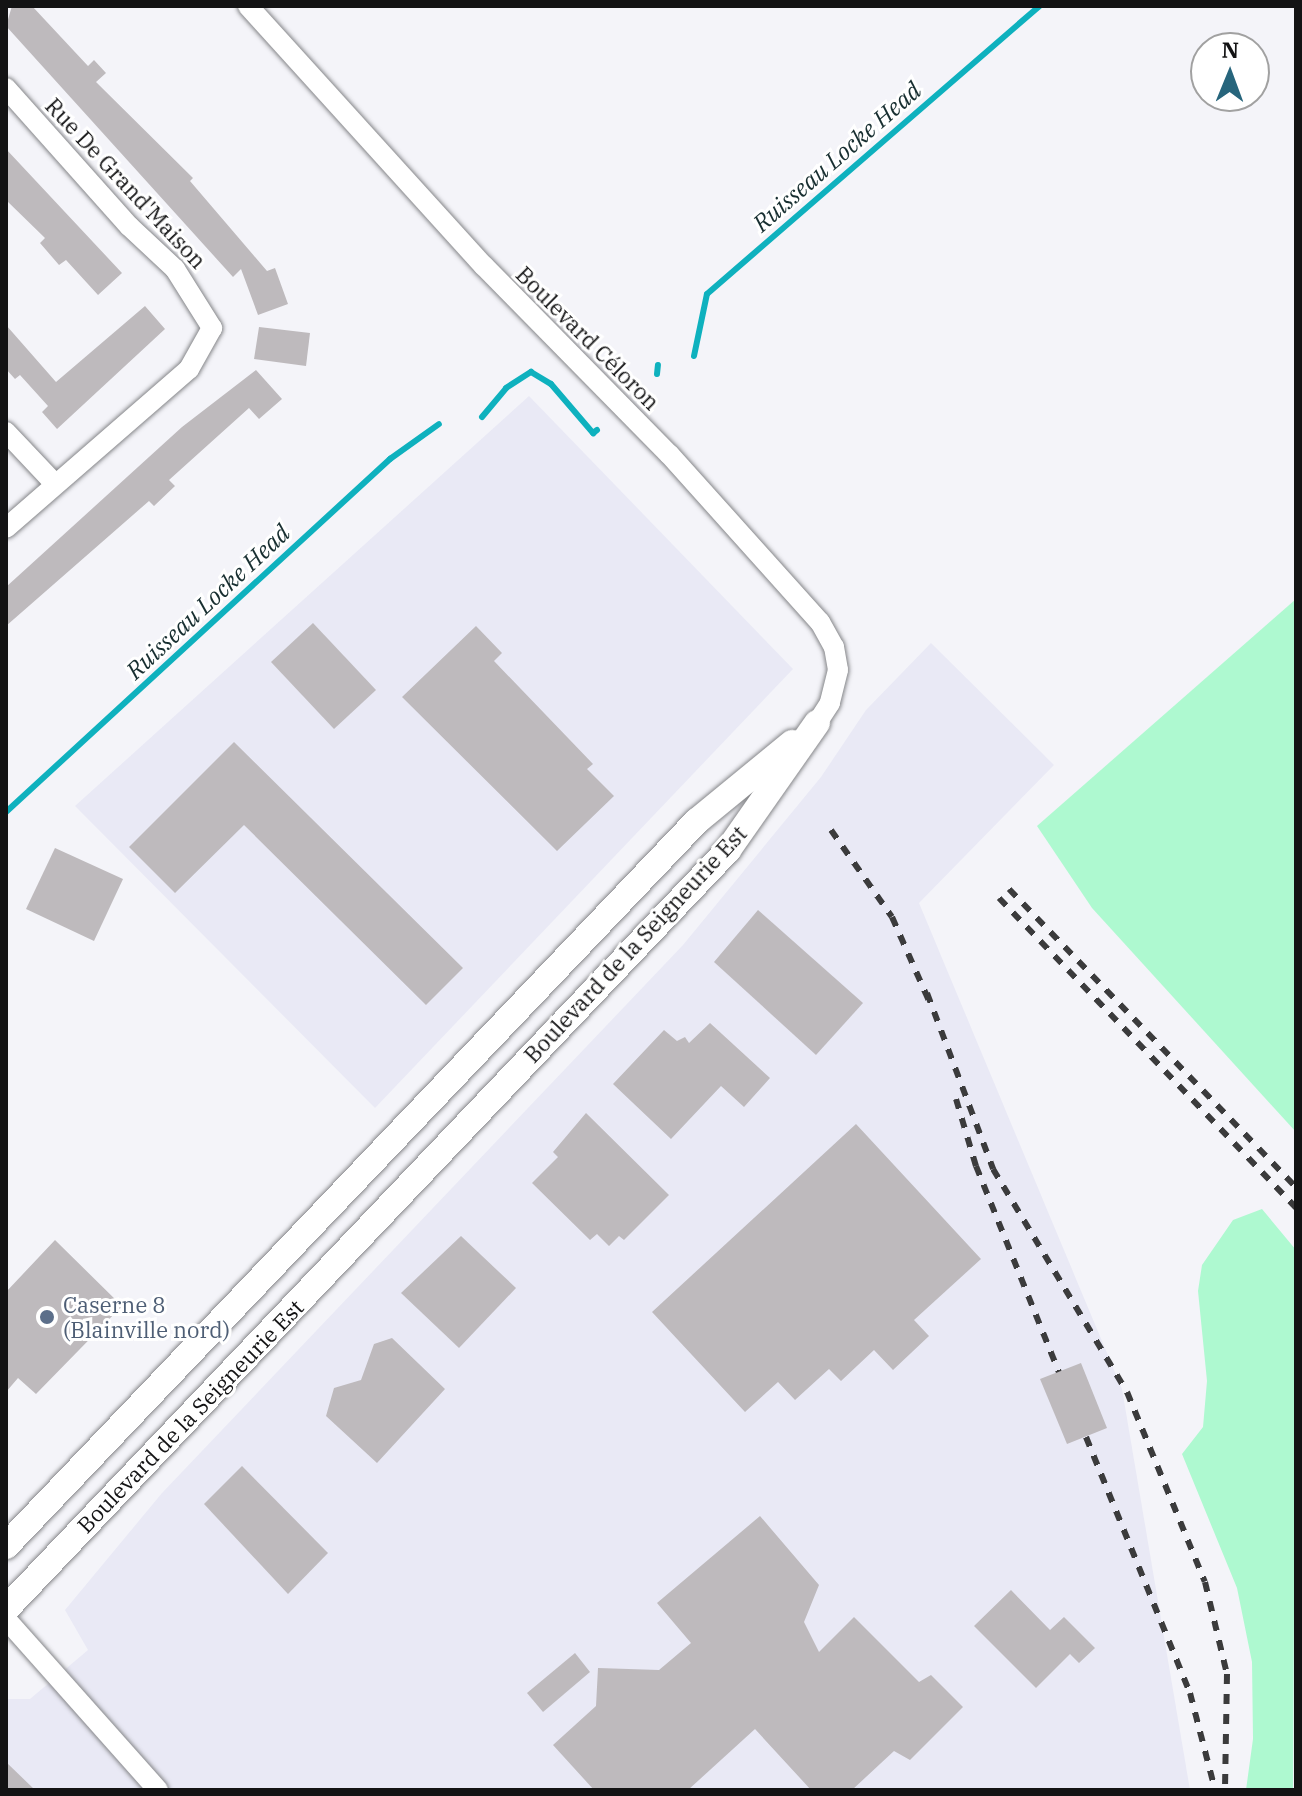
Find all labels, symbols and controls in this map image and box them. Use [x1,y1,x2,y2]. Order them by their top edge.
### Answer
north arrow [1190,32,1270,112]
text: N [1221,35,1239,64]
water label: Ruisseau Locke Head [747,76,927,238]
street label: Rue De Grand'Maison [40,92,212,274]
street label: Boulevard Céloron [511,261,665,415]
water label: Ruisseau Locke Head [120,519,296,685]
street label: Boulevard de la Seigneurie Est [518,820,752,1068]
place label: Caserne 8 (Blainville nord) [63,1291,230,1342]
street label: Boulevard de la Seigneurie Est [71,1294,309,1538]
marker: Caserne 8 (Blainville nord) [38,1308,56,1326]

